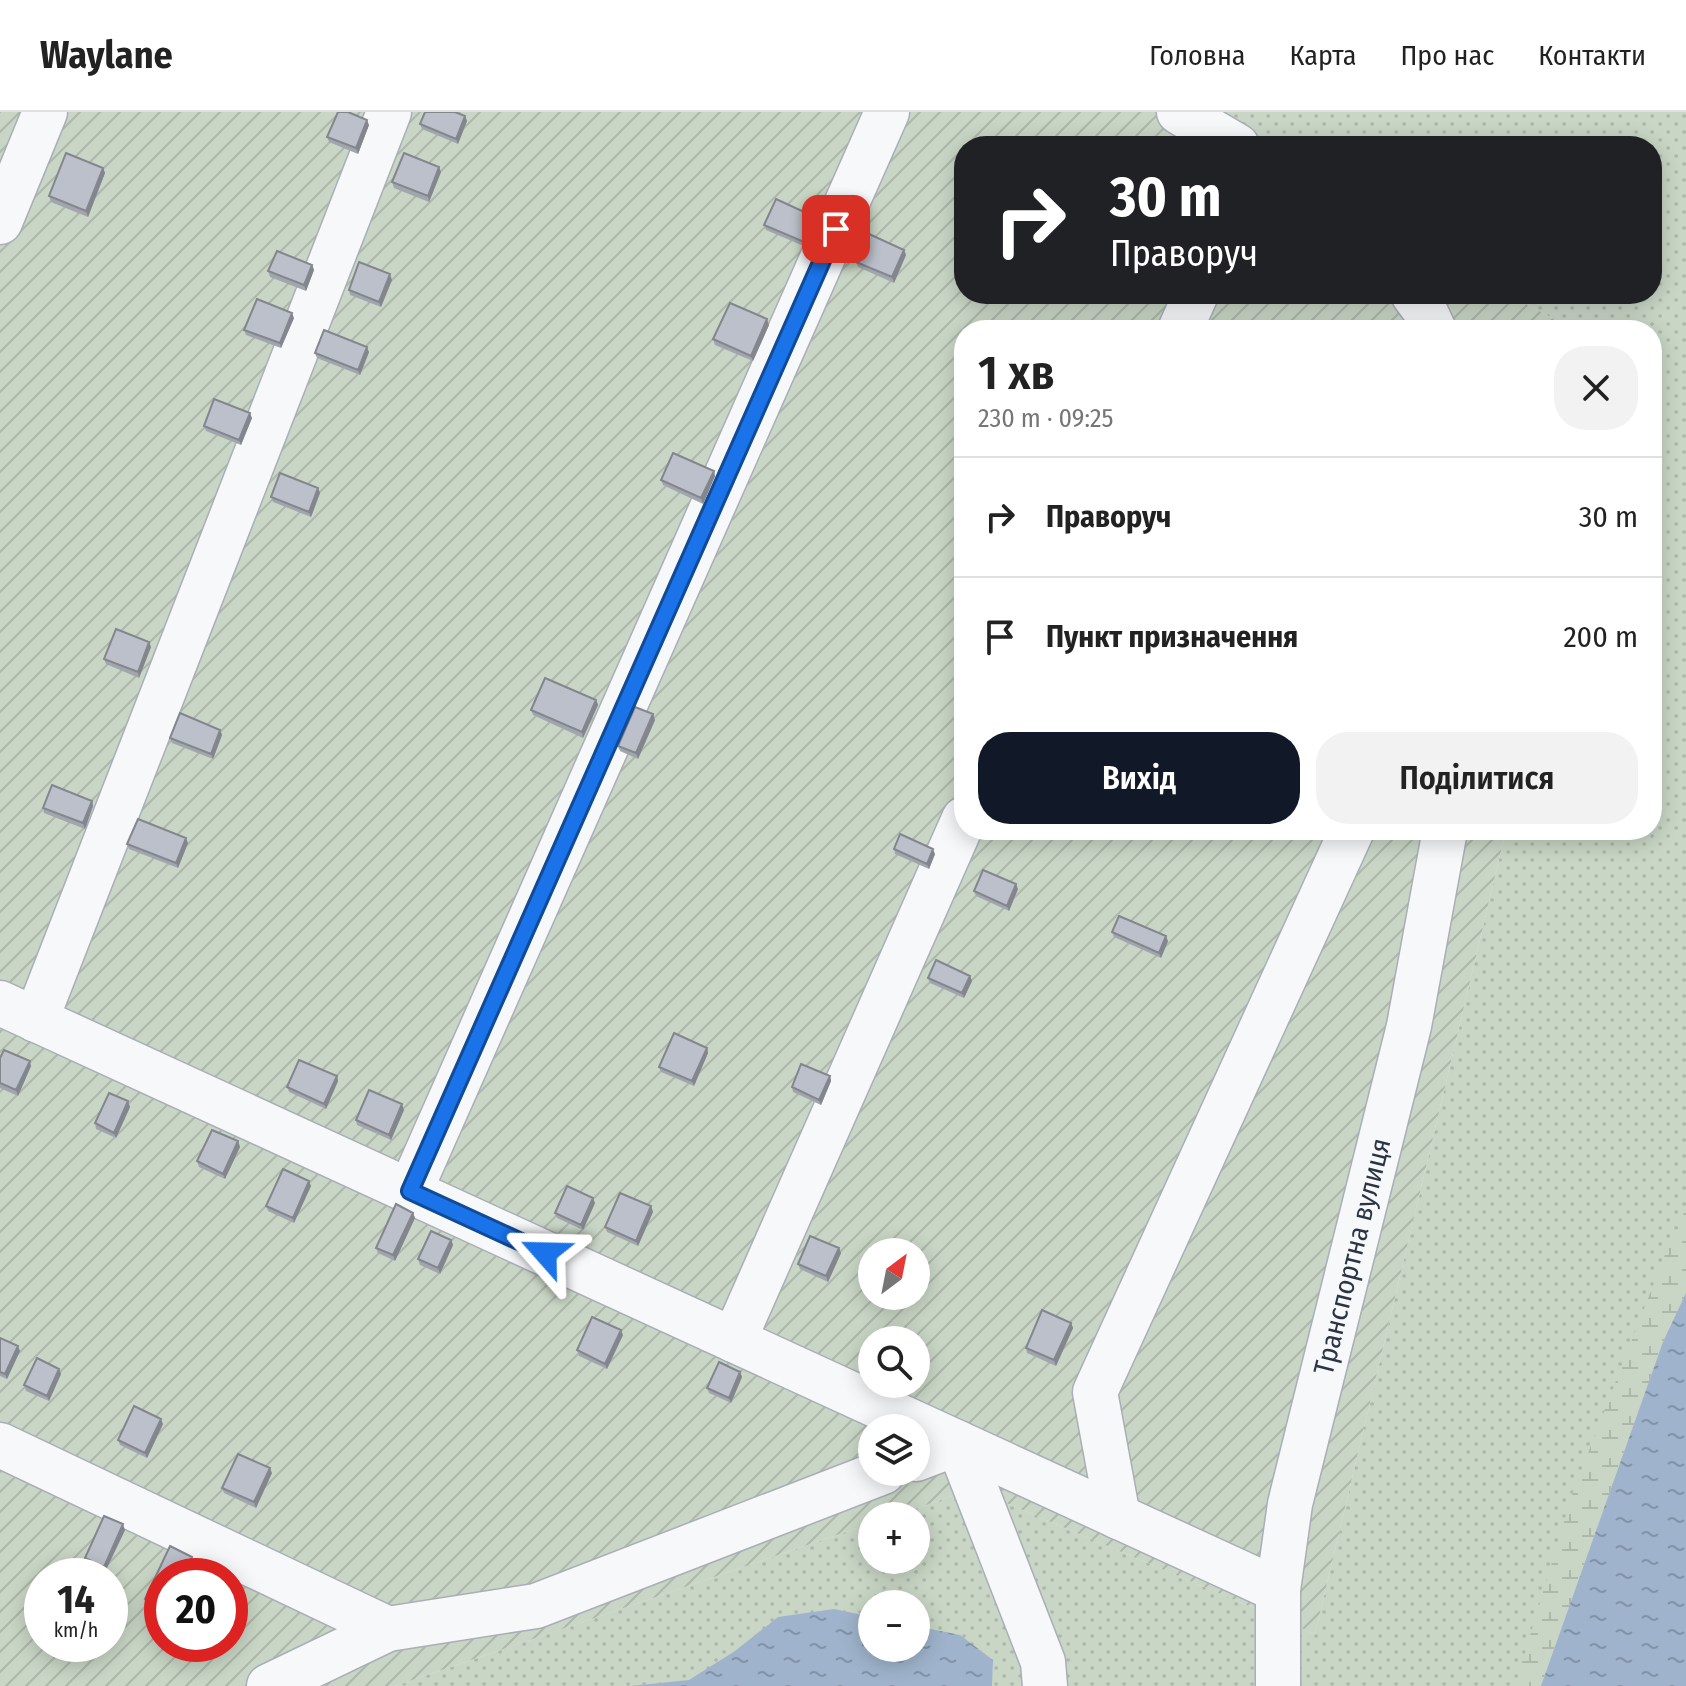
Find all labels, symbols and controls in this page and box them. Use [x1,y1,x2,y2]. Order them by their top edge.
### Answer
text: Waylane [40,32,173,78]
text: Головна [1149,39,1246,72]
text: Карта [1290,39,1356,72]
text: Про нас [1400,39,1494,72]
text: Контакти [1538,39,1646,72]
text: 30 m [1110,164,1221,231]
icon: right [978,168,1082,272]
pin [802,195,870,263]
icon: arrive [814,207,858,251]
text: Праворуч [1110,232,1258,276]
text: 1 хв [978,344,1055,402]
button: close [1554,346,1638,430]
text: 230 m · 09:25 [978,403,1113,434]
icon: right [978,495,1022,539]
text: Праворуч [1046,499,1171,535]
text: 30 m [1579,499,1638,535]
icon: arrive [978,615,1022,659]
text: Пункт призначення [1046,619,1298,655]
text: 200 m [1563,619,1638,655]
button: Вихід [978,732,1300,824]
button: Поділитися [1316,732,1638,824]
street label: Транспортна вулиця [1307,1135,1397,1378]
position arrow [503,1211,587,1295]
north arrow [858,1238,930,1310]
map controls [858,1238,930,1662]
button: search [858,1326,930,1398]
button: layers [858,1414,930,1486]
button: + [858,1502,930,1574]
speed limit sign: 20 [144,1558,248,1662]
text: 14 [57,1576,95,1624]
button: − [858,1590,930,1662]
text: km/h [54,1618,98,1642]

